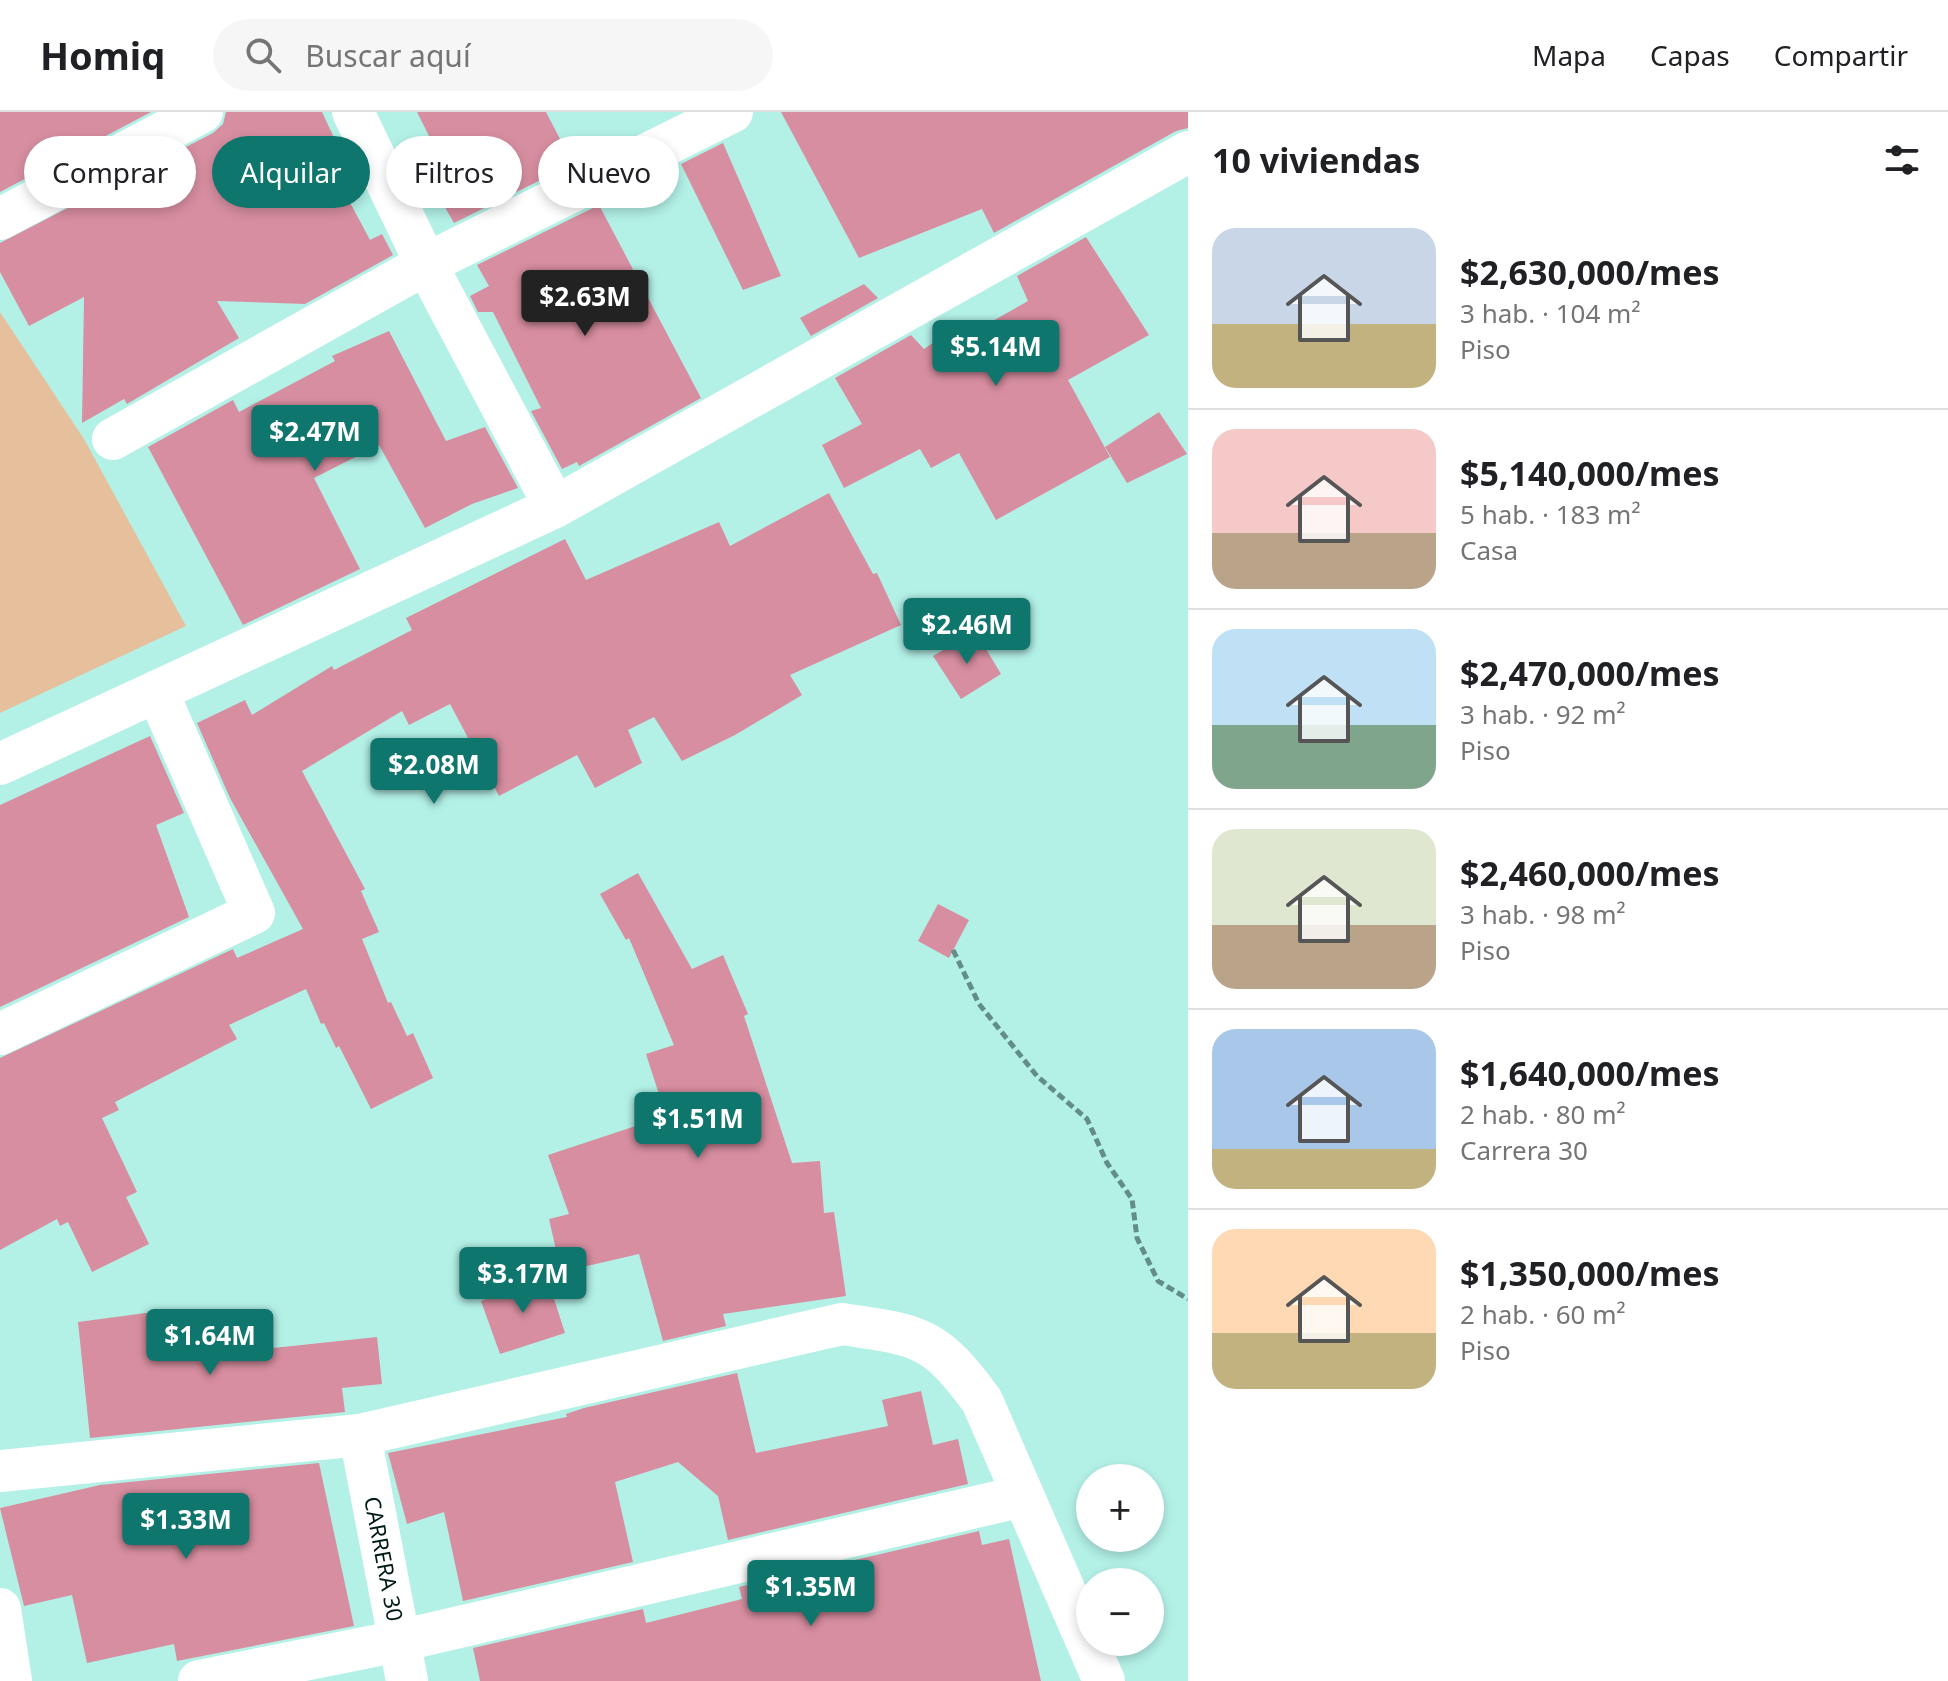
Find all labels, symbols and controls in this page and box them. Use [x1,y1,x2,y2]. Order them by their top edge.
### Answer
search box [213,19,773,91]
text: Homiq [40,29,165,81]
icon: search [241,33,285,77]
text: Buscar aquí [305,35,471,76]
text: Mapa [1532,36,1606,74]
text: Capas [1650,36,1730,74]
text: Compartir [1774,36,1908,74]
chip: Comprar [24,136,196,208]
chip: Alquilar [212,136,370,208]
chip: Filtros [386,136,522,208]
chip: Nuevo [538,136,679,208]
text: 10 viviendas [1212,137,1420,183]
icon: filters [1880,138,1924,182]
text: $2,630,000/mes [1460,249,1720,295]
icon: home [1276,260,1372,356]
pin: $2.63M [520,270,650,338]
text: $2.63M [539,278,631,314]
text: 3 hab. · 104 m² [1460,295,1641,331]
pin: $5.14M [931,320,1061,388]
text: $5.14M [950,328,1042,364]
text: Piso [1460,331,1511,367]
pin: $2.47M [250,405,380,473]
text: $2.47M [269,413,361,449]
text: $5,140,000/mes [1460,450,1720,496]
icon: home [1276,461,1372,557]
text: 5 hab. · 183 m² [1460,496,1641,532]
text: Casa [1460,532,1518,568]
pin: $2.46M [902,598,1032,666]
text: $2.46M [921,606,1013,642]
text: $2,470,000/mes [1460,650,1720,696]
icon: home [1276,661,1372,757]
text: 3 hab. · 92 m² [1460,696,1626,732]
text: Piso [1460,732,1511,768]
pin: $2.08M [369,738,499,806]
text: $2.08M [388,746,480,782]
text: $2,460,000/mes [1460,850,1720,896]
icon: home [1276,861,1372,957]
text: 3 hab. · 98 m² [1460,896,1626,932]
text: Piso [1460,932,1511,968]
text: $1,640,000/mes [1460,1050,1720,1096]
icon: home [1276,1061,1372,1157]
pin: $1.51M [633,1092,763,1160]
text: 2 hab. · 80 m² [1460,1096,1626,1132]
text: $1.51M [652,1100,744,1136]
text: Carrera 30 [1460,1132,1588,1168]
pin: $3.17M [458,1247,588,1315]
text: $1,350,000/mes [1460,1250,1720,1296]
text: $3.17M [477,1255,569,1291]
icon: home [1276,1261,1372,1357]
text: 2 hab. · 60 m² [1460,1296,1626,1332]
pin: $1.64M [145,1309,275,1377]
text: $1.64M [164,1317,256,1353]
text: Piso [1460,1332,1511,1368]
map controls [1076,1464,1164,1656]
button: + [1076,1464,1164,1552]
pin: $1.33M [121,1493,251,1561]
street label: CARRERA 30 [358,1494,411,1623]
text: $1.33M [140,1501,232,1537]
pin: $1.35M [746,1560,876,1628]
text: $1.35M [765,1568,857,1604]
button: − [1076,1568,1164,1656]

